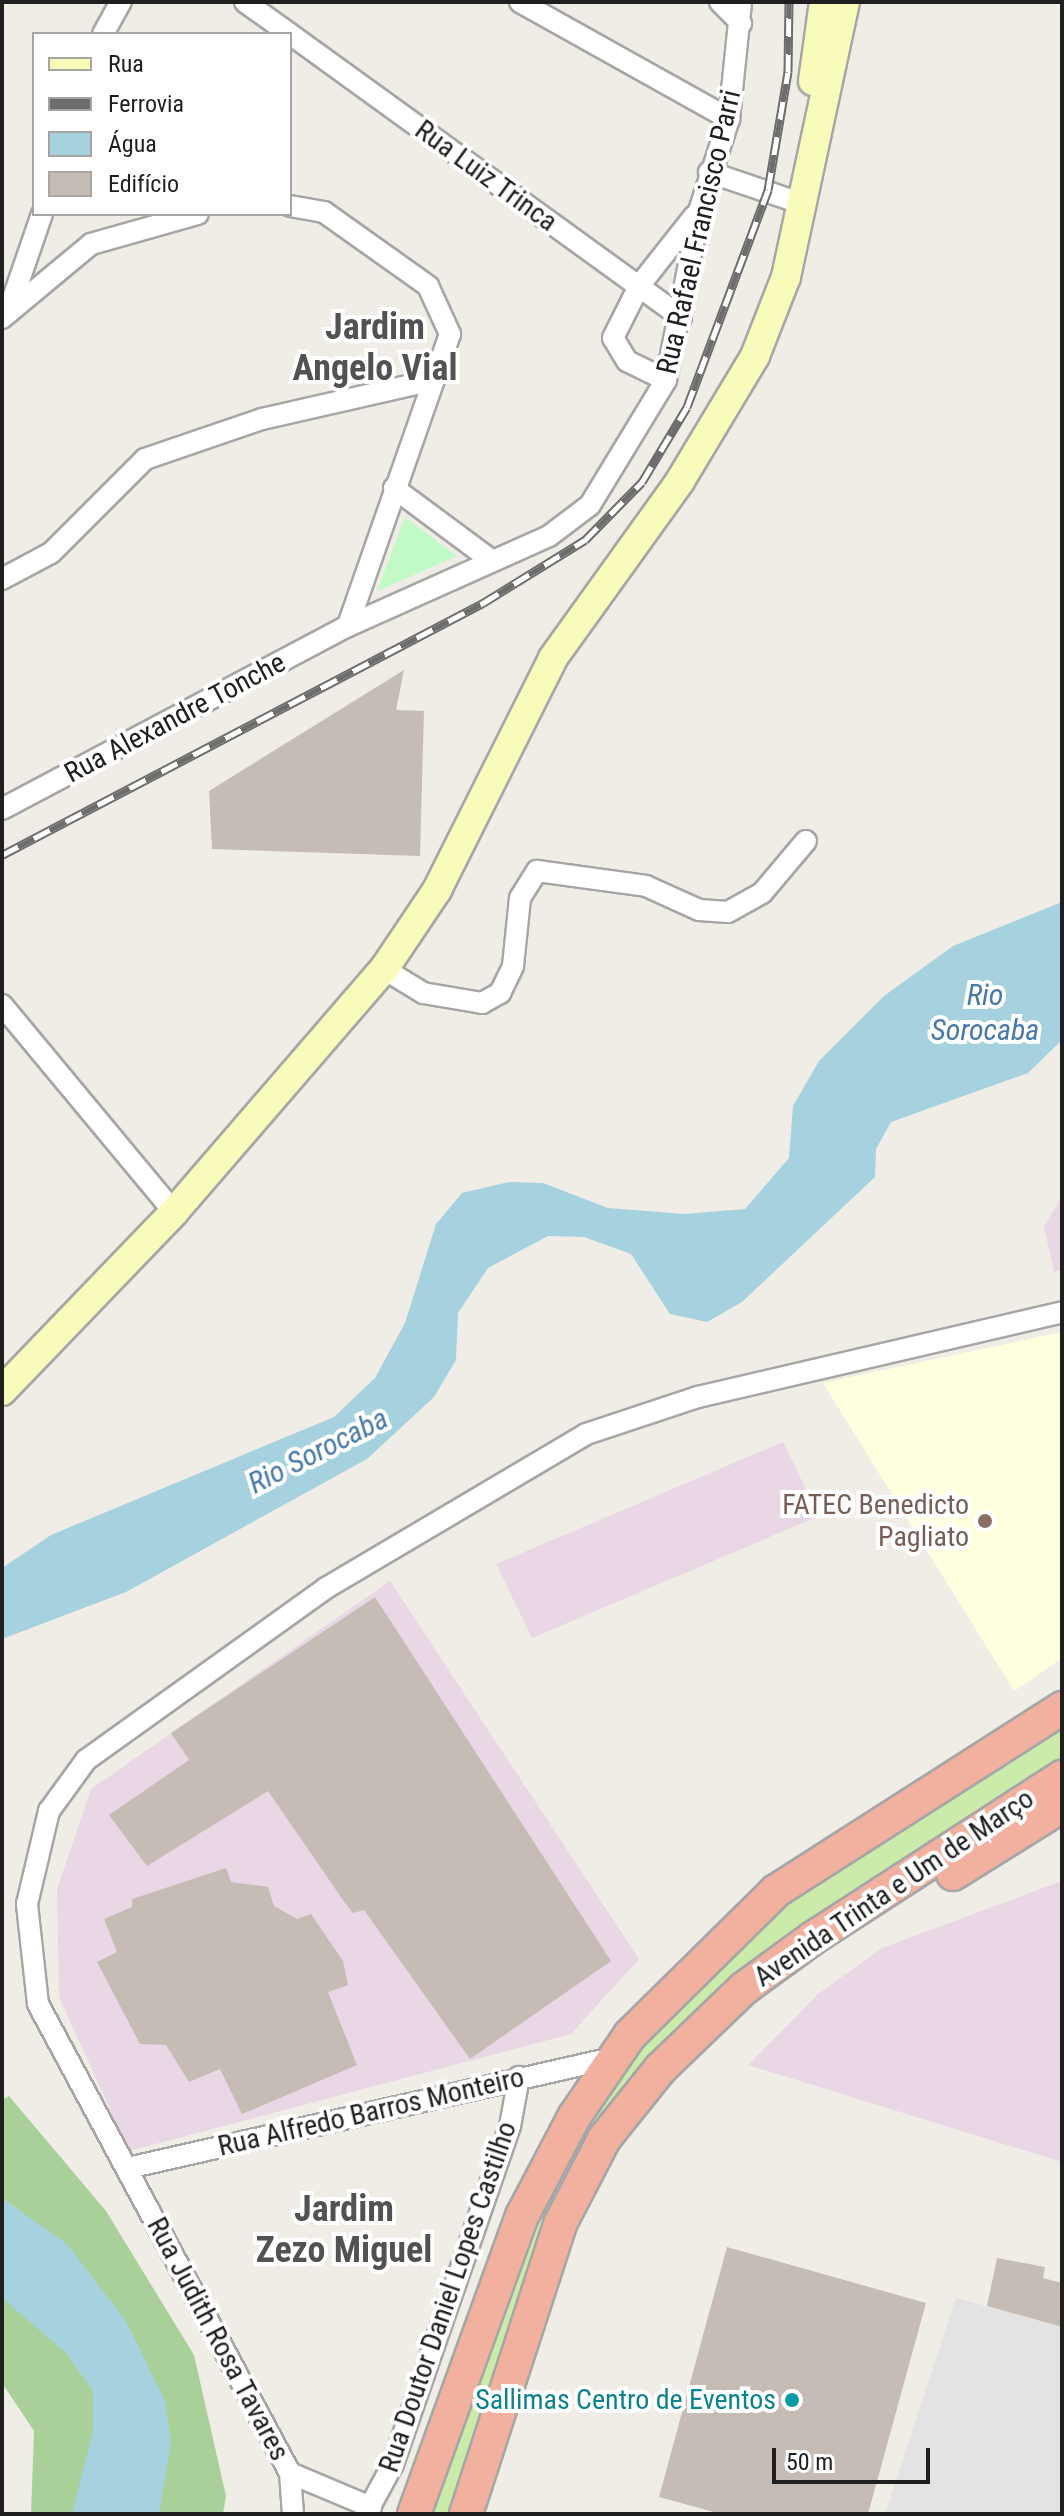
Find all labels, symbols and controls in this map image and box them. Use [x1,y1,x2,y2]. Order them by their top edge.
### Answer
legend [32,32,292,216]
text: Rua [108,50,144,78]
street label: Rua Rafael Francisco Parri [650,87,748,377]
text: Ferrovia [108,90,184,118]
street label: Rua Luiz Trinca [408,113,564,239]
text: Água [108,130,157,158]
text: Edifício [108,170,179,198]
district label: Jardim Angelo Vial [293,305,457,390]
street label: Rua Alexandre Tonche [59,646,291,790]
water label: Rio Sorocaba [931,977,1039,1048]
water label: Rio Sorocaba [242,1400,394,1502]
place label: FATEC Benedicto Pagliato [782,1488,969,1554]
marker: FATEC Benedicto Pagliato [976,1512,994,1530]
street label: Avenida Trinta e Um de Março [748,1782,1040,1994]
street label: Rua Alfredo Barros Monteiro [215,2060,527,2164]
street label: Rua Doutor Daniel Lopes Castilho [372,2117,524,2477]
district label: Jardim Zezo Miguel [256,2187,432,2272]
street label: Rua Judith Rosa Tavares [140,2211,296,2467]
place label: Sallimas Centro de Eventos [475,2383,776,2417]
marker: Sallimas Centro de Eventos [783,2391,801,2409]
scale bar [776,2432,934,2482]
text: 50 m [786,2448,833,2476]

